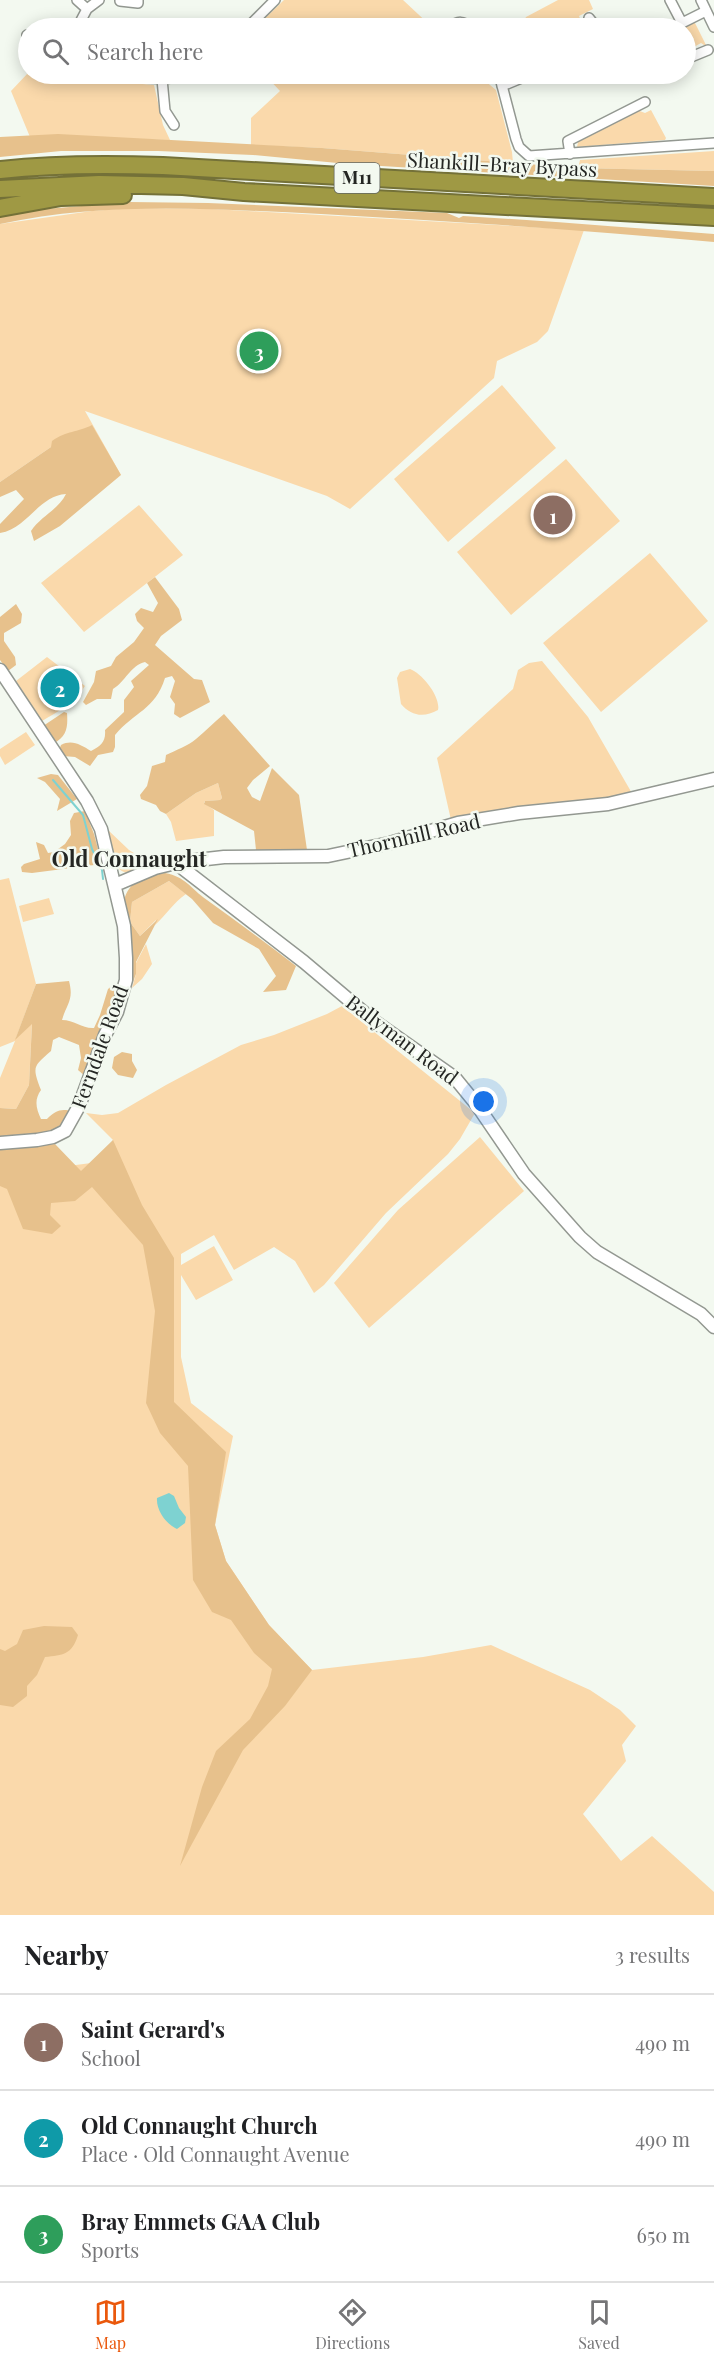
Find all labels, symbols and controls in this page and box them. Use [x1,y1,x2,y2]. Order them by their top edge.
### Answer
search box [18,18,696,84]
icon: search [39,35,72,68]
text: Search here [87,36,203,66]
street label: Shankill-Bray Bypass [406,145,598,182]
road number: M11 [334,163,380,193]
pin: 3 [240,328,278,374]
pin: 1 [534,492,572,538]
pin: 2 [40,666,80,710]
street label: Thornhill Road [345,806,483,863]
district label: Old Connaught [51,843,207,873]
street label: Ferndale Road [64,981,134,1112]
street label: Ballyman Road [341,988,465,1090]
your location [469,1087,498,1116]
text: Nearby [24,1937,109,1972]
text: 3 results [615,1941,690,1968]
text: Saint Gerard's [81,2014,225,2044]
text: 1 [40,2029,47,2056]
text: 490 m [635,2029,690,2056]
text: School [81,2044,141,2071]
text: Old Connaught Church [81,2110,318,2140]
text: 2 [38,2125,49,2152]
text: 490 m [635,2125,690,2152]
text: Place · Old Connaught Avenue [81,2140,350,2167]
text: Bray Emmets GAA Club [81,2206,320,2236]
text: 3 [39,2221,48,2248]
text: 650 m [637,2221,690,2248]
text: Sports [81,2236,139,2263]
tab: Map [94,2296,127,2353]
tab: Directions [315,2296,390,2353]
tab: Saved [578,2296,620,2353]

